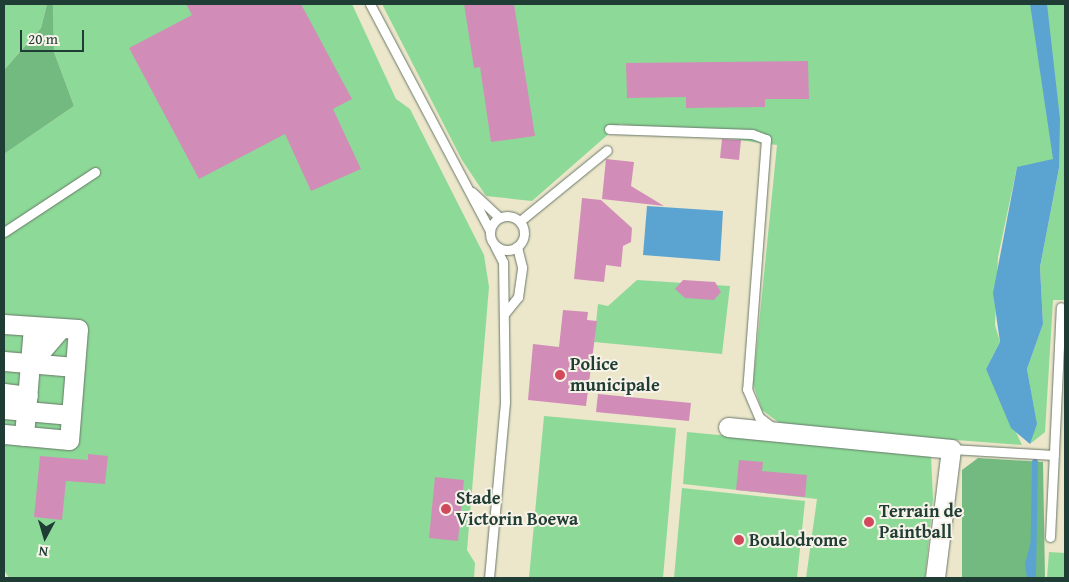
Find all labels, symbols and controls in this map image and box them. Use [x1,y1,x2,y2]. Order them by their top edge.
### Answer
scale bar [22,20,86,52]
text: 20 m [28,28,58,49]
place label: Police municipale [570,354,660,396]
marker: Police municipale [554,369,566,381]
place label: Stade Victorin Boewa [456,488,578,530]
place label: Terrain de Paintball [879,501,963,544]
marker: Stade Victorin Boewa [440,503,452,515]
north arrow [20,512,70,562]
marker: Terrain de Paintball [863,516,875,528]
place label: Boulodrome [749,529,847,551]
marker: Boulodrome [733,534,745,546]
text: N [38,541,49,562]

